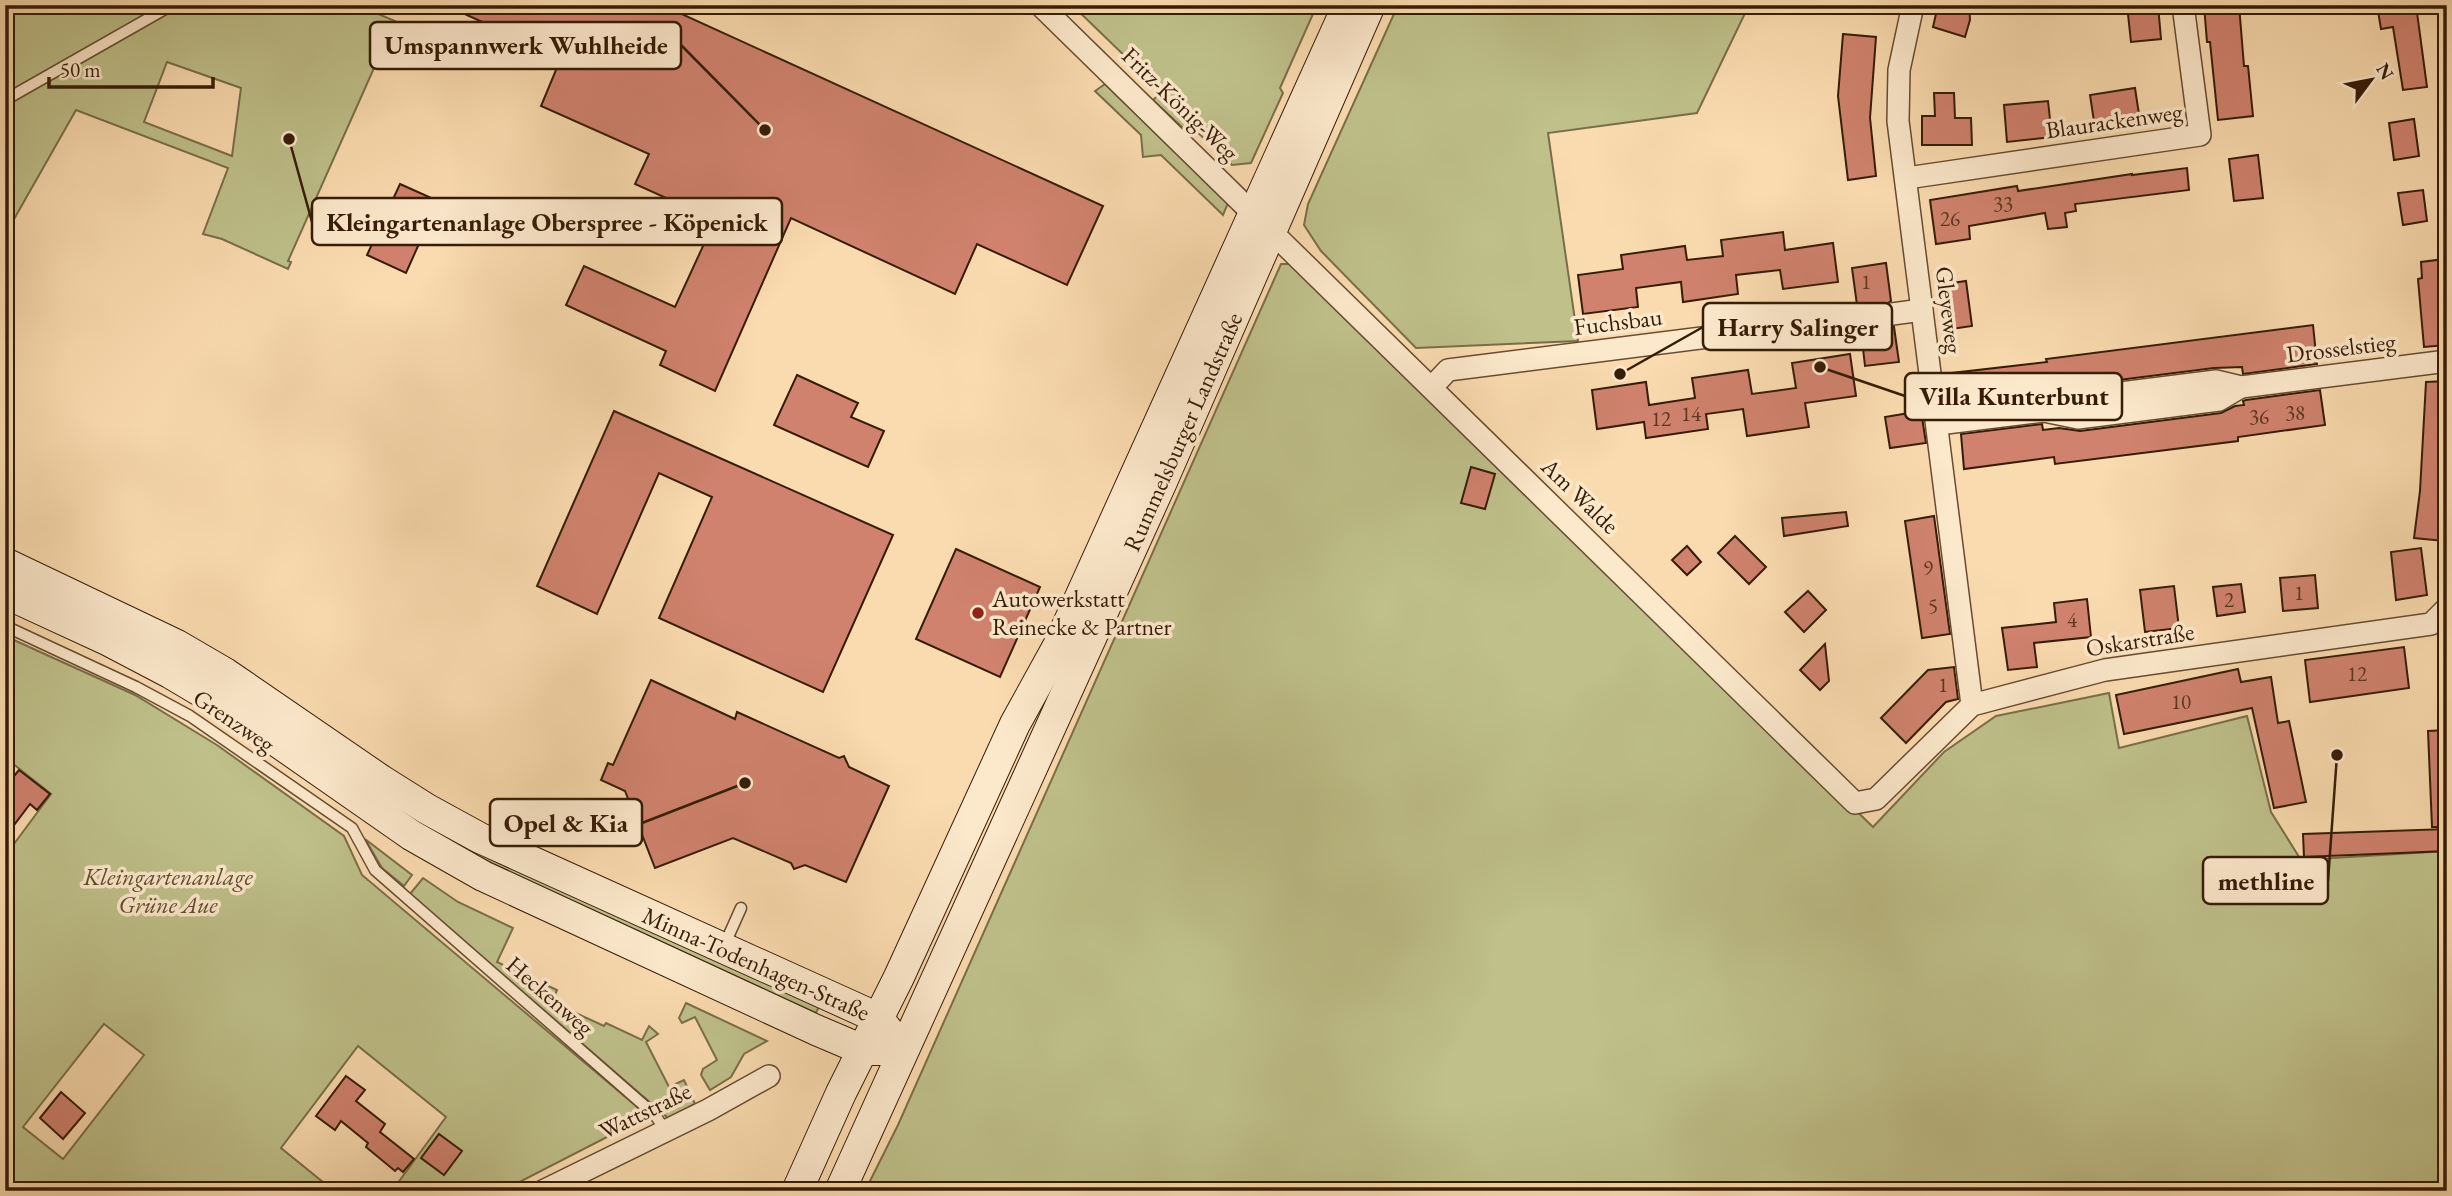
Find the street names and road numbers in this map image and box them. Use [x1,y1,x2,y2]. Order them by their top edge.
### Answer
street label: Fritz-König-Weg [1115,40,1246,168]
street label: Blaurackenweg [2044,95,2185,145]
street label: Gleyeweg [1929,265,1970,356]
street label: Fuchsbau [1572,301,1664,342]
street label: Rummelsburger Landstraße [1116,307,1249,556]
street label: Drosselstieg [2285,325,2398,370]
street label: Am Walde [1534,450,1626,540]
street label: Oskarstraße [2084,616,2196,663]
street label: Grenzweg [187,682,282,760]
street label: Minna-Todenhagen-Straße [638,899,875,1028]
street label: Heckenweg [500,949,601,1043]
street label: Wattstraße [594,1075,696,1146]

